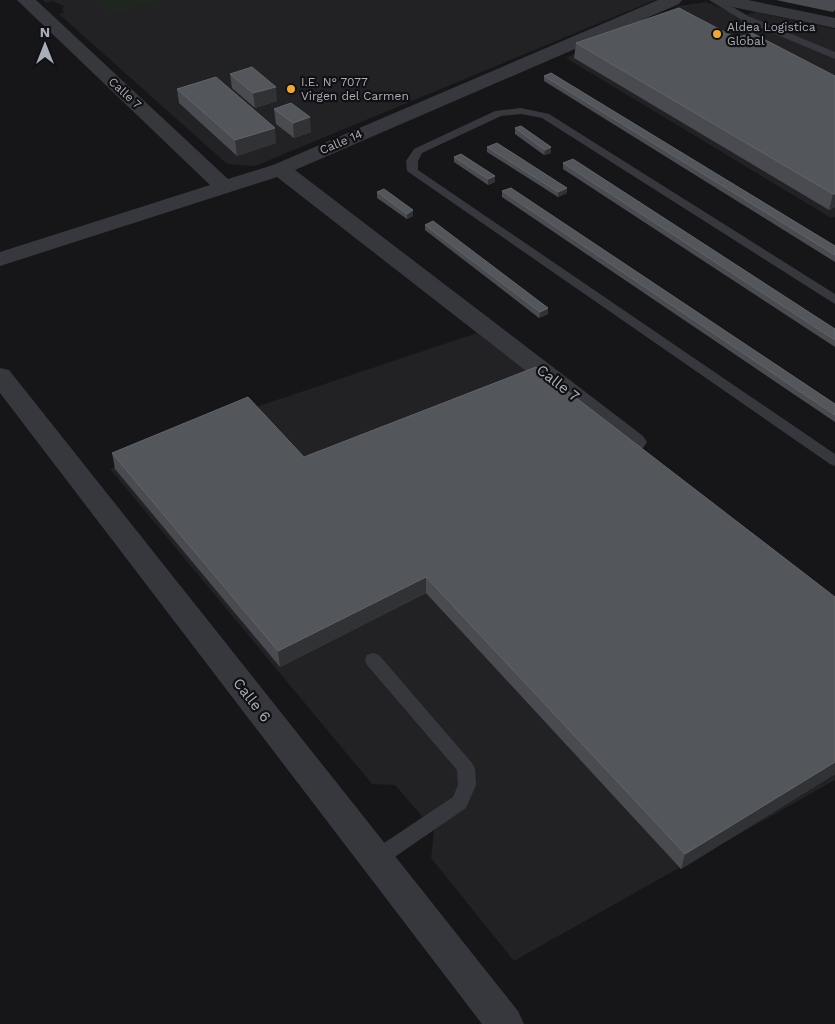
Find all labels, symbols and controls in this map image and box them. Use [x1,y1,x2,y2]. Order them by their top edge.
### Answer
north arrow [20,20,70,70]
place label: Aldea Logistica Global [727,20,816,48]
text: N [40,24,50,40]
marker: Aldea Logistica Global [711,28,723,40]
street label: Calle 7 [106,74,144,112]
place label: I.E. N° 7077 Virgen del Carmen [301,75,409,103]
marker: I.E. N° 7077 Virgen del Carmen [285,83,297,95]
street label: Calle 14 [317,127,365,157]
street label: Calle 7 [533,361,583,405]
street label: Calle 6 [229,674,275,726]

